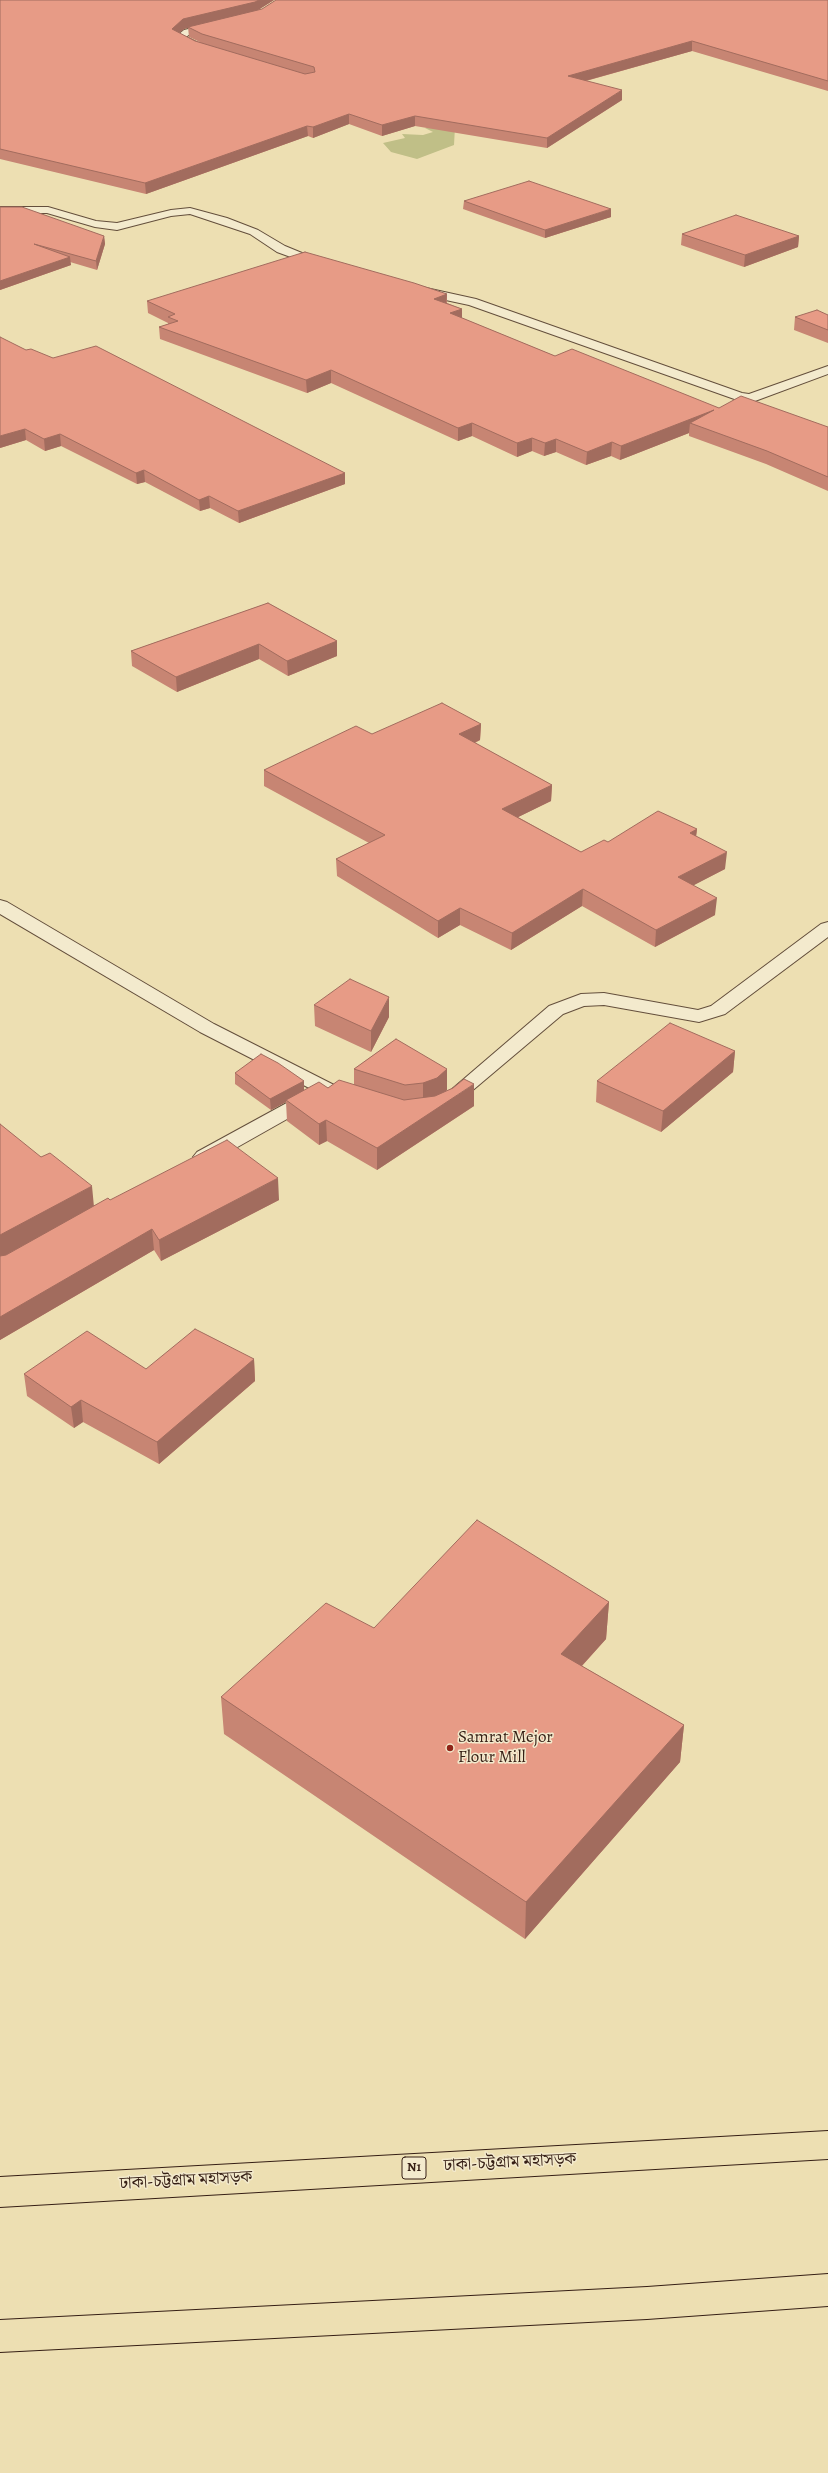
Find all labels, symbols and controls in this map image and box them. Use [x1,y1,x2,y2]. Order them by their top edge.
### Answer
place label: Samrat Mejor Flour Mill [458,1728,553,1768]
marker: Samrat Mejor Flour Mill [445,1743,455,1753]
street label: ঢাকা-চট্টগ্রাম মহাসড়ক [443,2149,577,2177]
road number: N1 [402,2157,426,2179]
street label: ঢাকা-চট্টগ্রাম মহাসড়ক [119,2167,253,2195]

